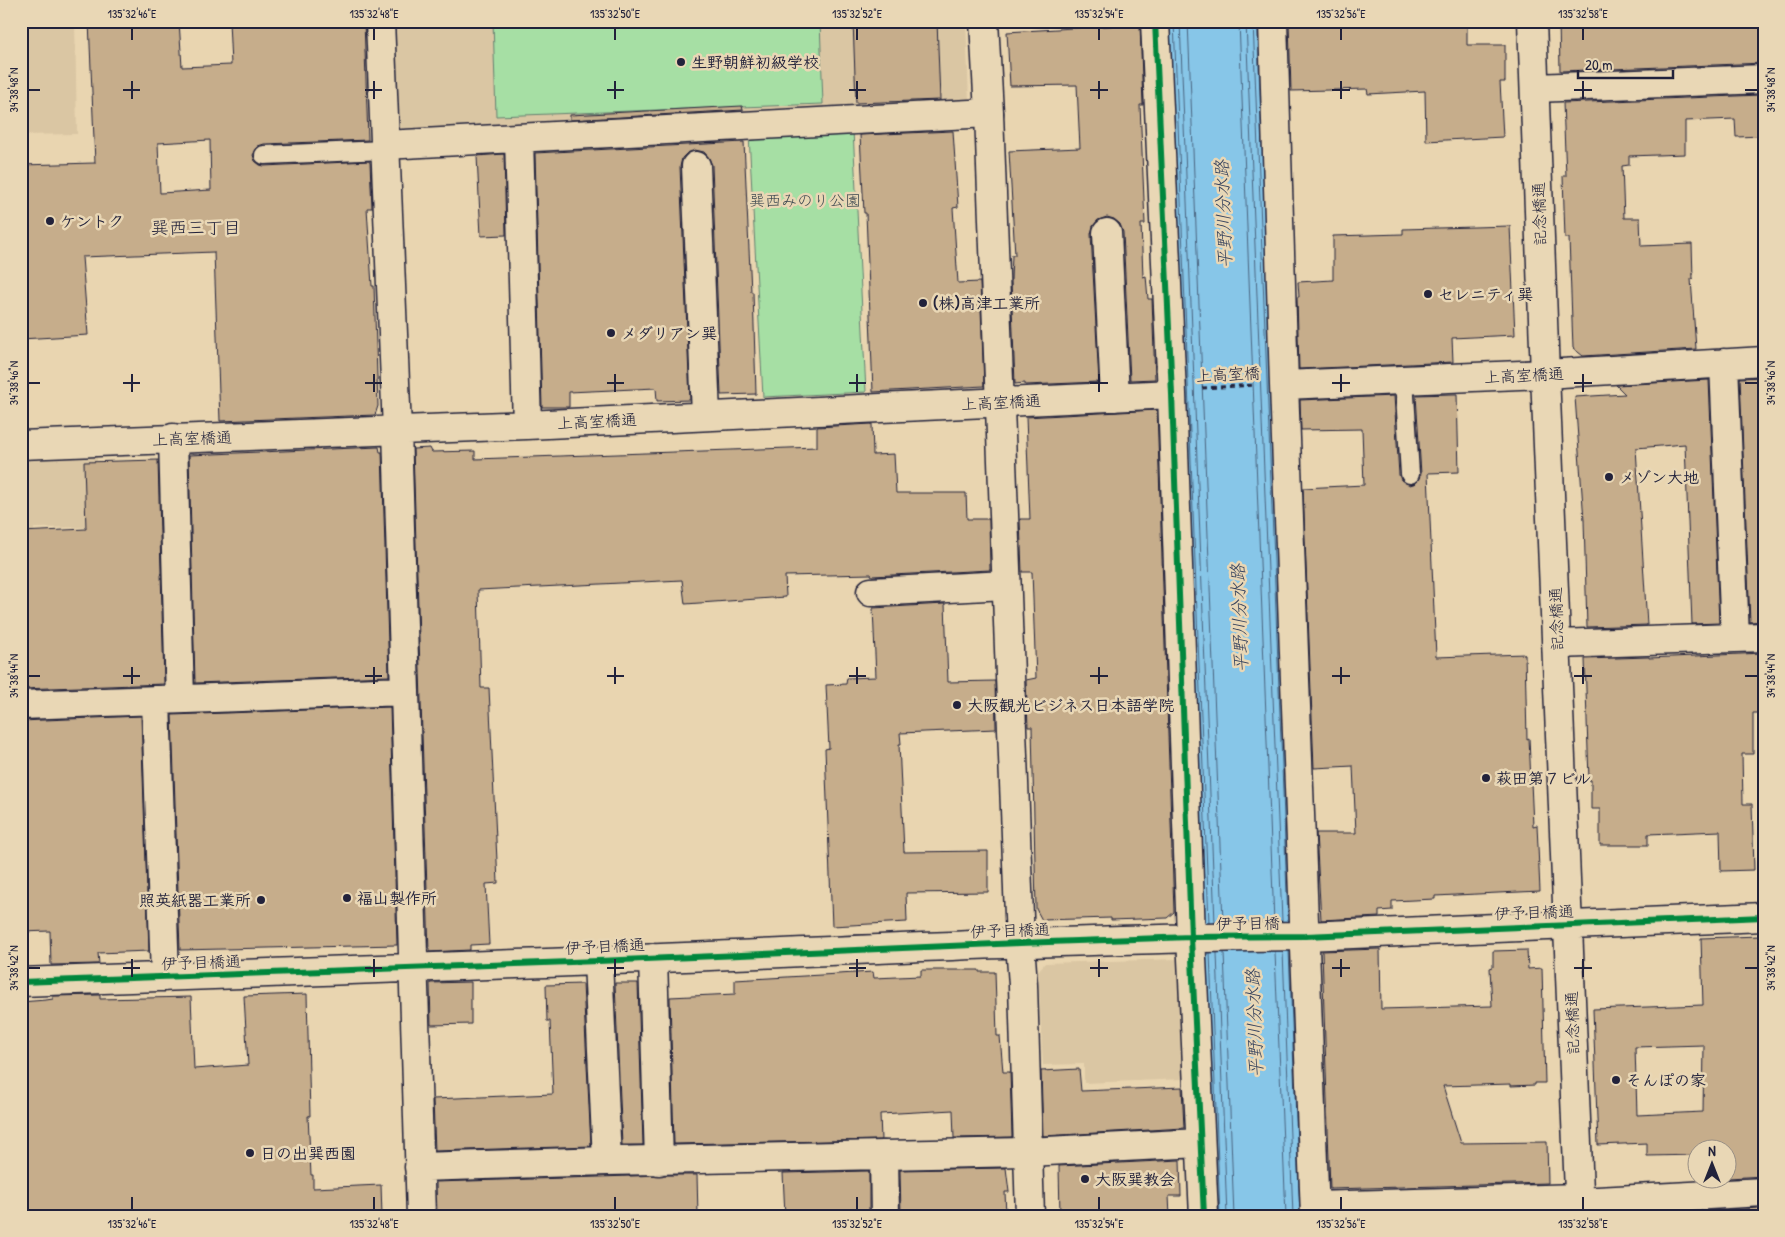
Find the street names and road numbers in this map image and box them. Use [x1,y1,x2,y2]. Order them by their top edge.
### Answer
street label: 記念橋通 [1527,182,1551,246]
street label: 上高室橋 [1195,361,1261,387]
street label: 上高室橋通 [1483,362,1565,388]
street label: 上高室橋通 [960,389,1042,415]
street label: 上高室橋通 [556,408,638,434]
street label: 上高室橋通 [152,426,232,450]
street label: 記念橋通 [1544,587,1568,651]
street label: 伊予目橋通 [1494,900,1574,924]
street label: 伊予目橋 [1216,911,1280,935]
street label: 伊予目橋通 [970,918,1050,942]
street label: 伊予目橋通 [564,933,646,959]
street label: 伊予目橋通 [161,950,241,974]
street label: 記念橋通 [1560,991,1584,1055]

